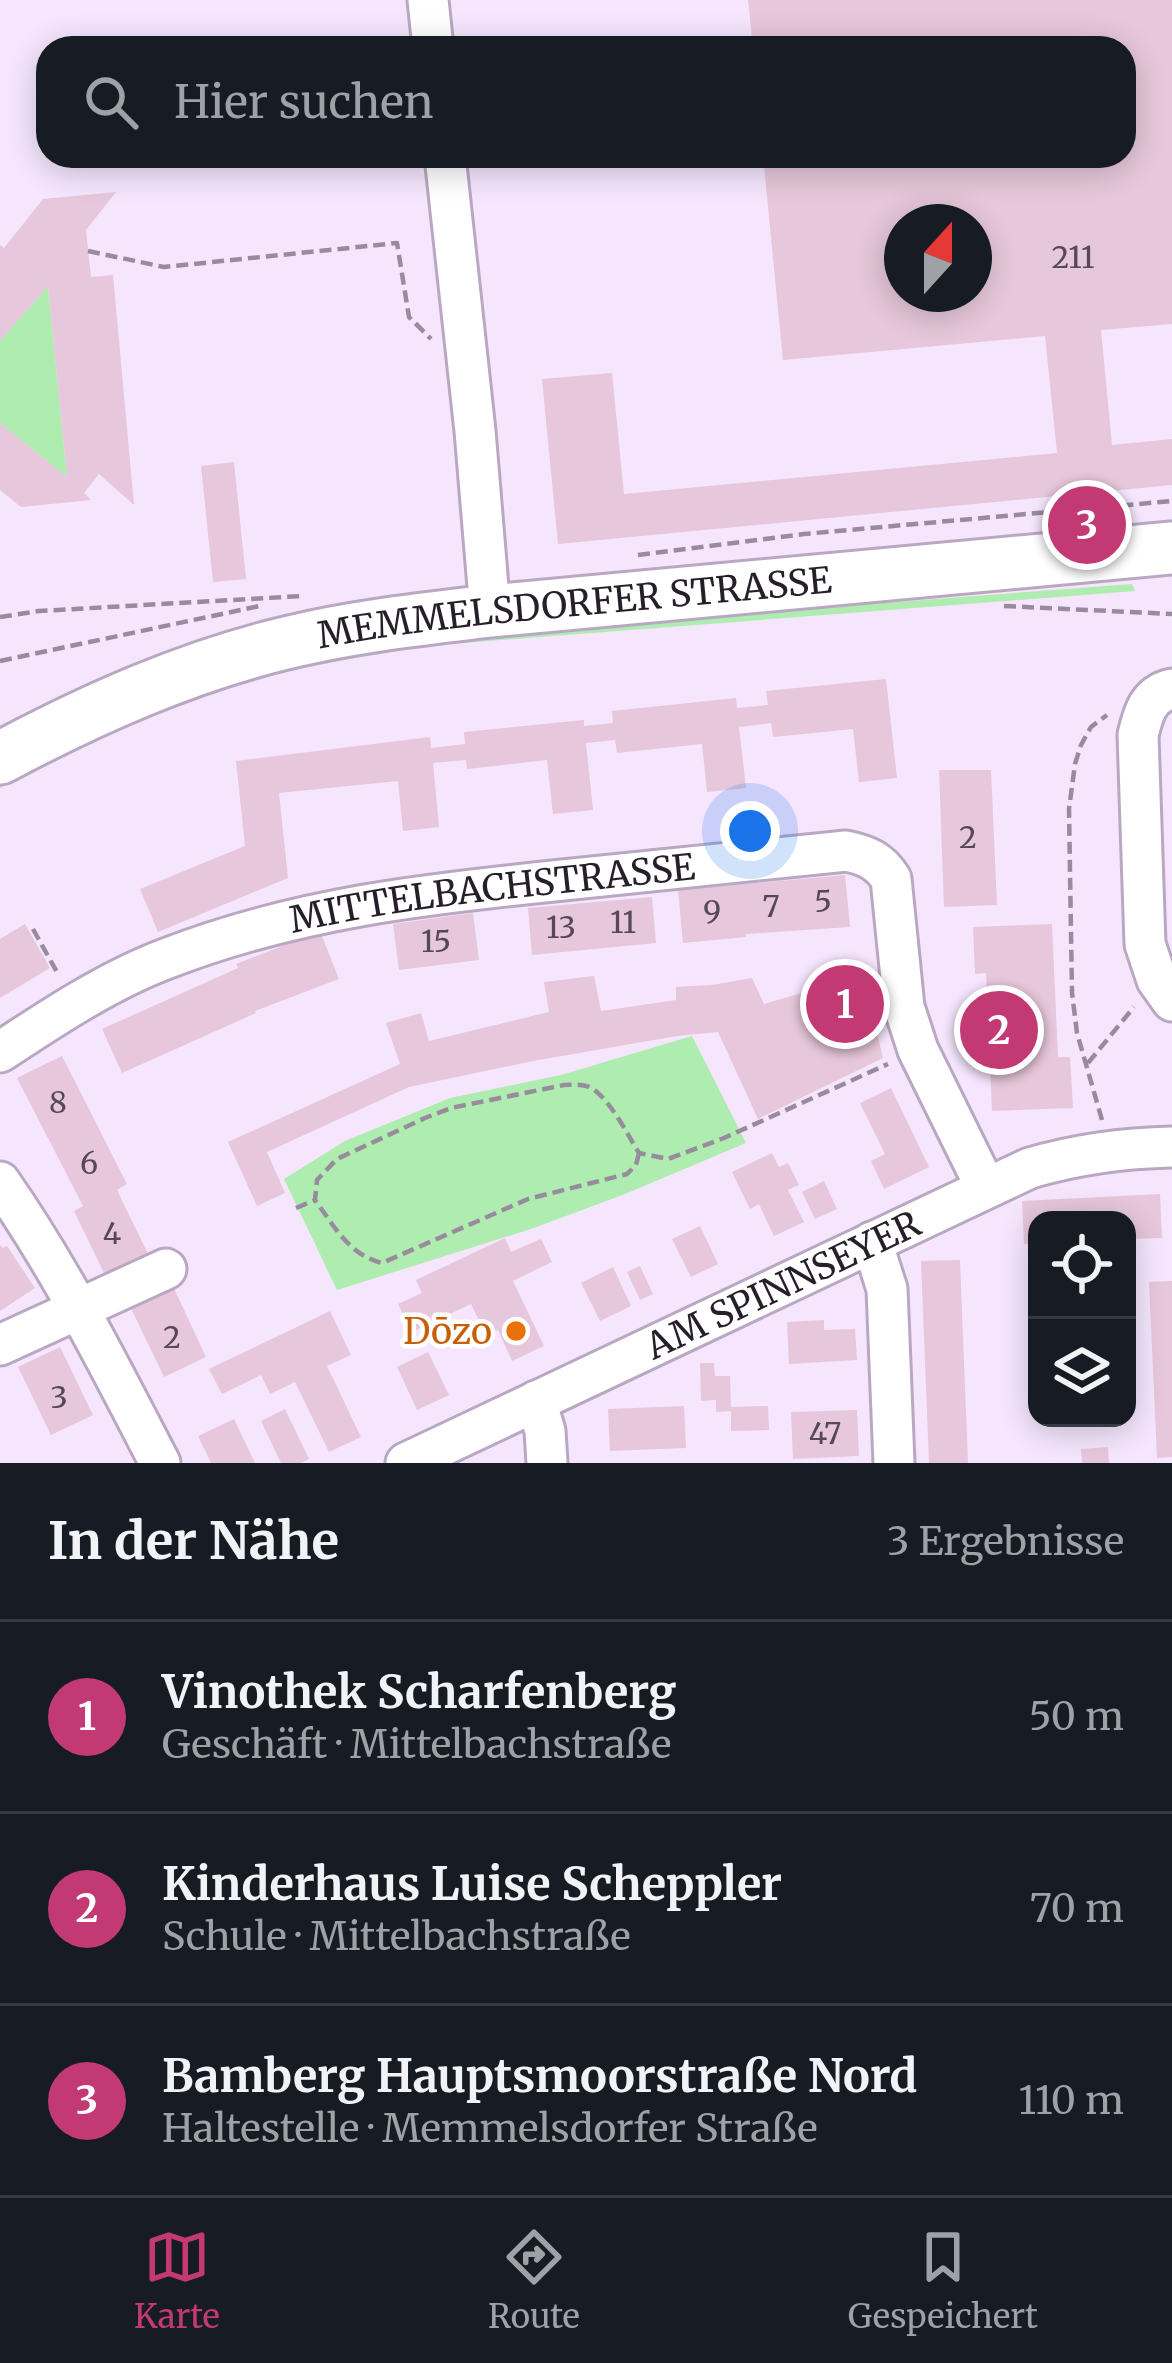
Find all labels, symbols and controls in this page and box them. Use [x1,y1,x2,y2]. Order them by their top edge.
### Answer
search box [36,36,1136,168]
icon: search [78,69,144,135]
text: Hier suchen [174,74,433,130]
north arrow [884,204,992,312]
house number: 211 [1051,238,1095,276]
pin: 3 [1048,480,1126,570]
street label: MEMMELSDORFER STRASSE [314,558,834,658]
your location [720,801,780,861]
house number: 2 [959,818,977,856]
street label: MITTELBACHSTRASSE [285,844,697,943]
house number: 5 [814,882,832,920]
house number: 7 [762,887,780,925]
house number: 9 [703,892,721,930]
house number: 11 [610,903,636,941]
house number: 13 [546,908,576,946]
house number: 15 [421,922,451,960]
pin: 1 [806,959,884,1049]
pin: 2 [960,985,1038,1075]
house number: 8 [49,1083,67,1121]
house number: 6 [80,1144,98,1182]
street label: AM SPINNSEYER [638,1201,928,1370]
map controls [1028,1211,1136,1427]
button: locate [1028,1211,1136,1319]
house number: 4 [103,1214,121,1252]
place label: Dōzo [403,1309,492,1354]
house number: 2 [163,1318,181,1356]
marker: Dōzo [503,1318,529,1344]
button: layers [1028,1319,1136,1427]
house number: 3 [50,1378,68,1416]
house number: 47 [809,1414,841,1452]
text: In der Nähe [48,1509,339,1573]
text: 3 Ergebnisse [887,1517,1124,1566]
text: Vinothek Scharfenberg [162,1664,676,1720]
text: 1 [78,1692,96,1741]
text: 50 m [1029,1692,1124,1741]
text: Geschäft · Mittelbachstraße [162,1720,671,1769]
text: Kinderhaus Luise Scheppler [162,1856,782,1912]
text: 2 [76,1884,98,1933]
text: 70 m [1030,1884,1124,1933]
text: Schule · Mittelbachstraße [162,1912,631,1961]
text: Bamberg Hauptsmoorstraße Nord [162,2048,917,2104]
text: 3 [76,2076,98,2125]
text: 110 m [1019,2076,1124,2125]
text: Haltestelle · Memmelsdorfer Straße [162,2104,818,2153]
tab: Karte [134,2224,220,2337]
tab: Route [488,2224,580,2337]
tab: Gespeichert [848,2224,1038,2337]

